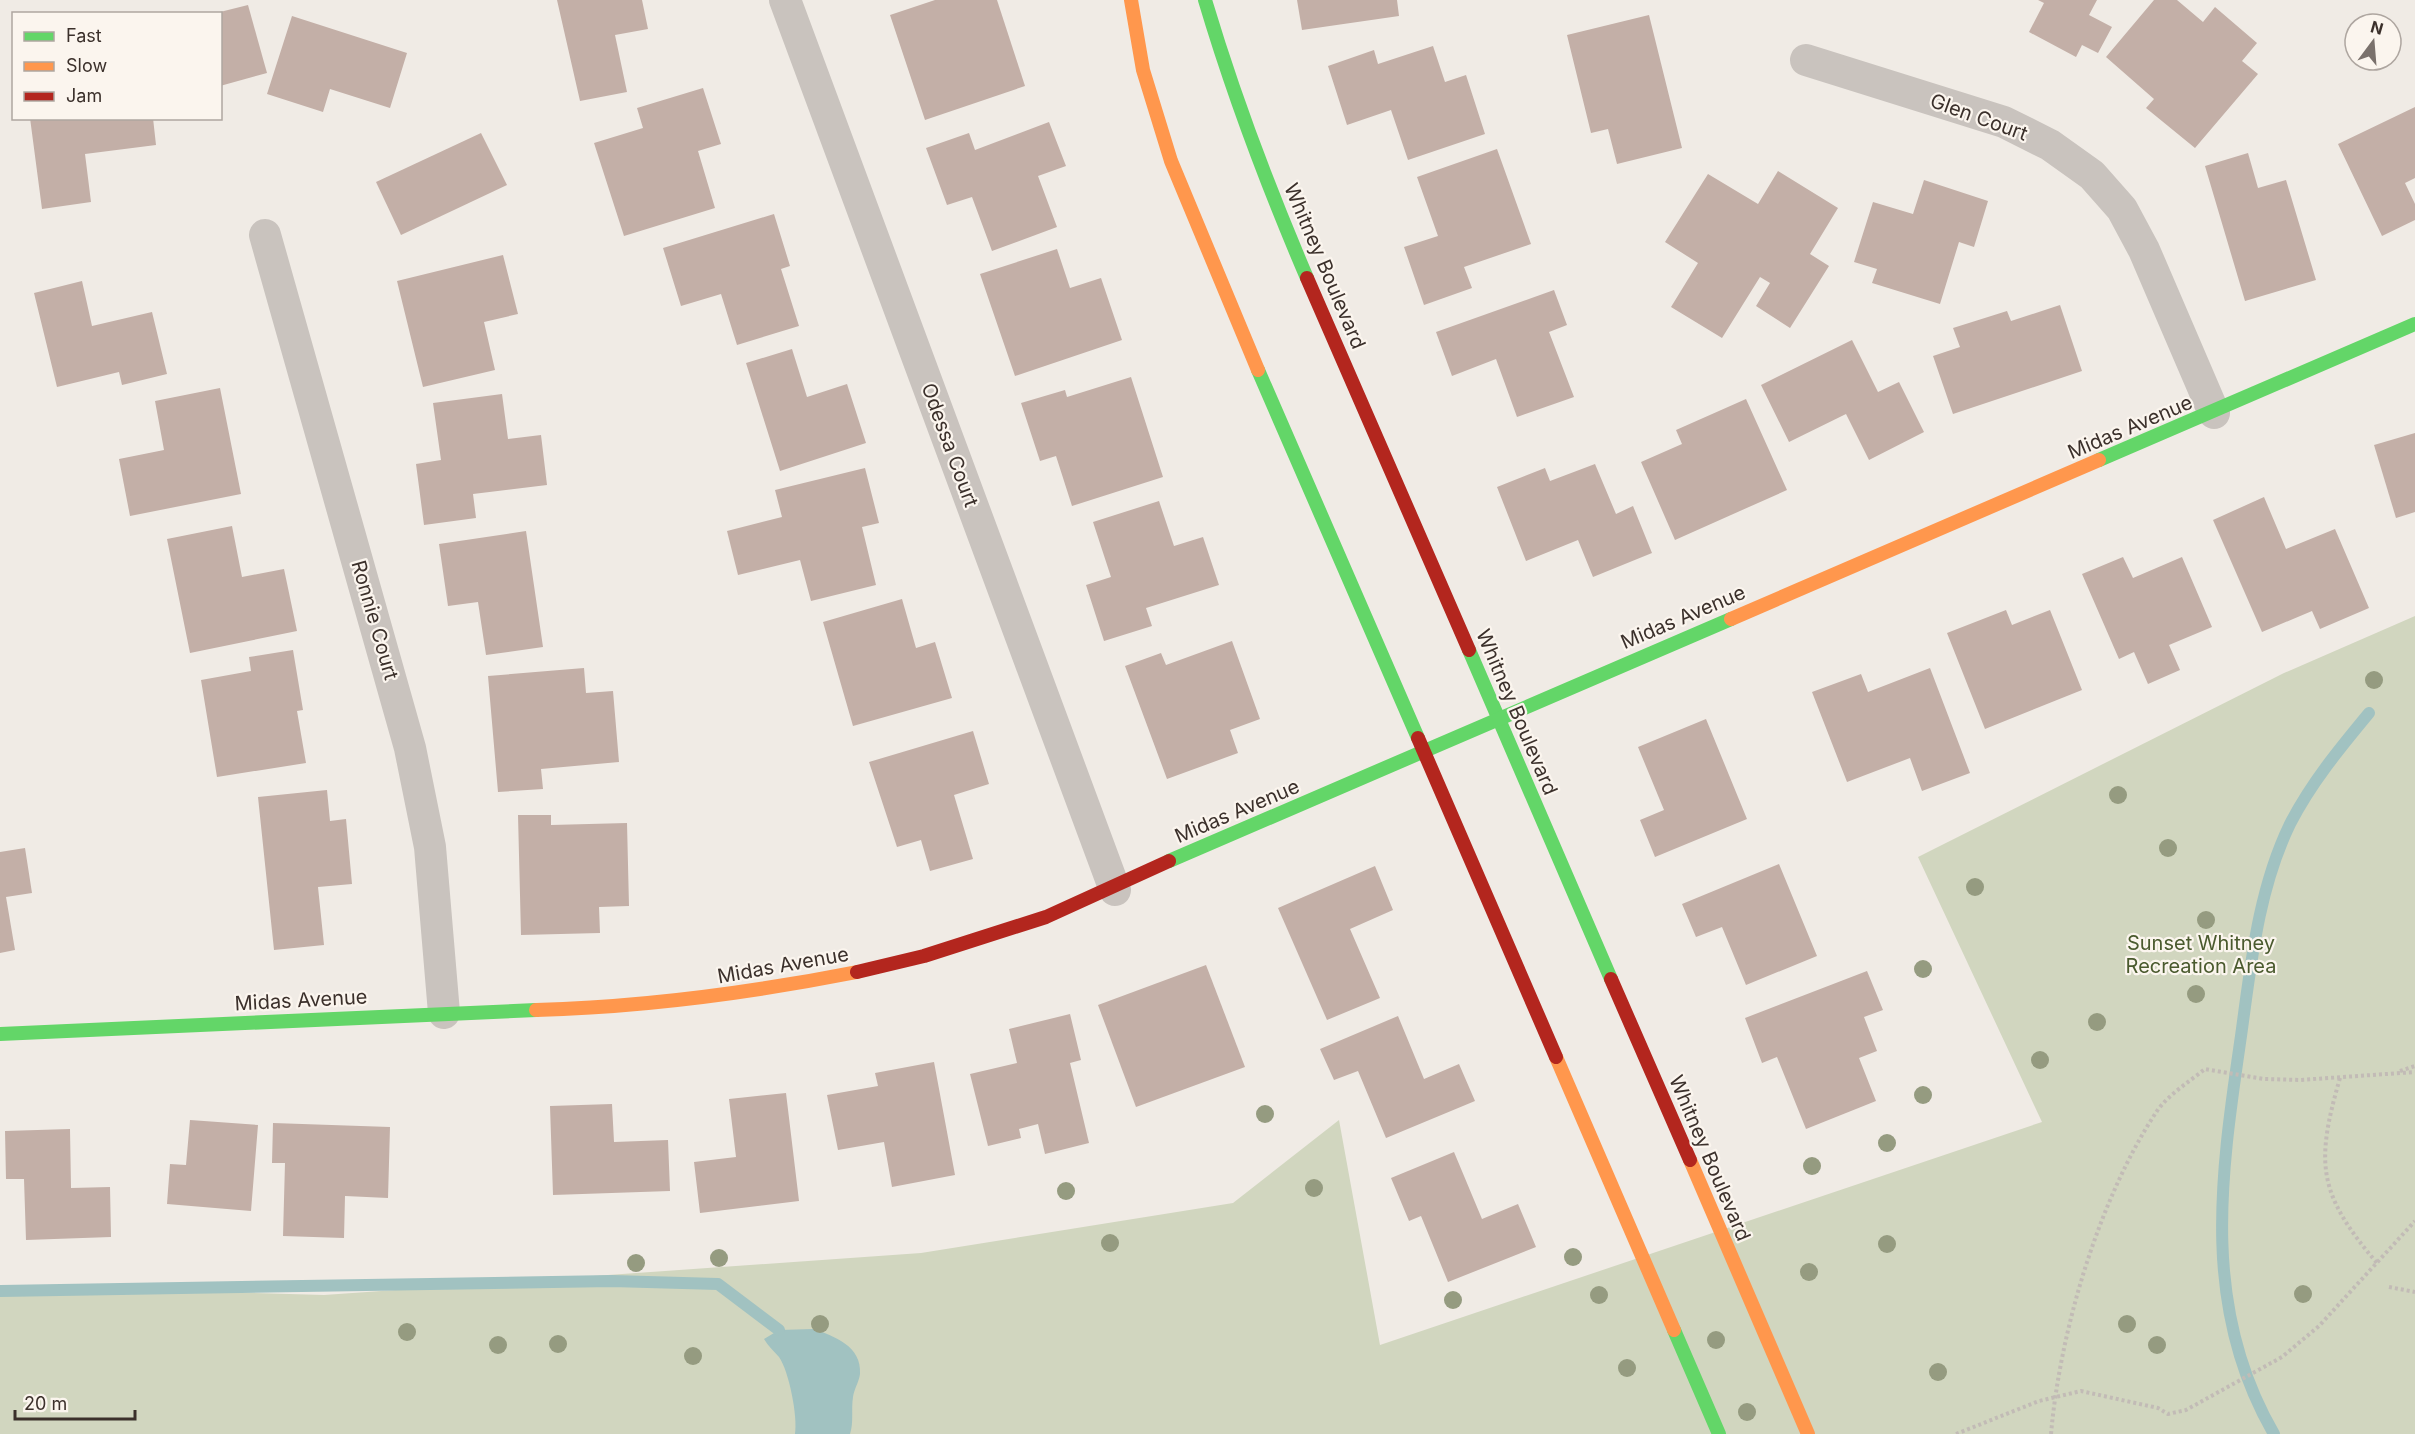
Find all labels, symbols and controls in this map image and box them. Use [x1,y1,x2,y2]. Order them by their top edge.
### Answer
legend [12,12,222,120]
north arrow [2343,12,2403,72]
text: N [2369,16,2386,39]
text: Fast [66,25,102,46]
text: Slow [66,55,107,76]
text: Jam [66,85,102,106]
street label: Glen Court [1927,88,2031,146]
street label: Whitney Boulevard [1279,180,1371,352]
street label: Odessa Court [916,380,984,511]
street label: Midas Avenue [2064,390,2196,464]
street label: Ronnie Court [346,557,404,683]
street label: Midas Avenue [1617,580,1749,654]
street label: Whitney Boulevard [1471,626,1563,798]
street label: Midas Avenue [1171,774,1303,848]
park label: Sunset Whitney Recreation Area [2126,931,2276,978]
street label: Midas Avenue [716,942,850,988]
street label: Midas Avenue [234,985,368,1015]
street label: Whitney Boulevard [1664,1072,1756,1244]
scale bar [15,1383,135,1421]
text: 20 m [24,1393,67,1414]

